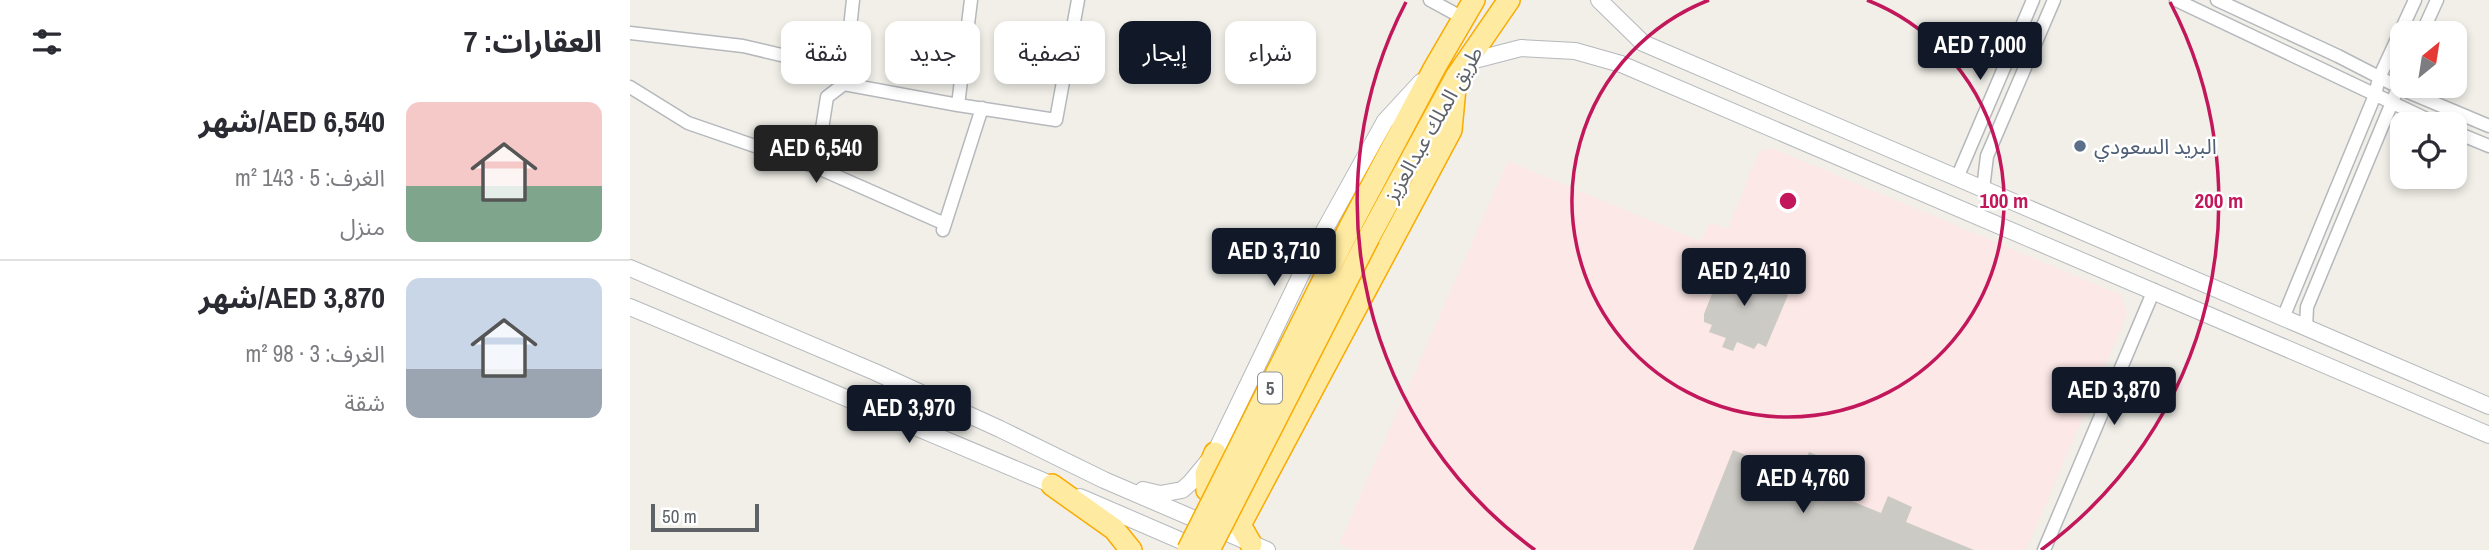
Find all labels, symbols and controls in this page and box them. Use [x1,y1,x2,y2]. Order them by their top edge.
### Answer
text: العقارات: 7 [464,21,602,61]
chip: شقة [781,21,871,84]
chip: جديد [885,21,980,84]
chip: تصفية [994,21,1105,84]
chip: إيجار [1119,21,1211,84]
chip: شراء [1225,21,1316,84]
north arrow [2390,21,2468,98]
map controls [2390,21,2467,189]
pin: AED 7,000 [1900,22,2060,82]
icon: filters [28,23,66,61]
text: AED 7,000 [1934,29,2026,60]
street label: طريق الملك عبدالعزيز [1376,41,1489,208]
text: AED 6,540/شهر [199,101,385,141]
button: locate [2390,112,2467,189]
pin: AED 6,540 [736,125,896,185]
icon: home [462,130,546,214]
text: AED 6,540 [770,132,862,163]
place label: البريد السعودي [2094,132,2217,162]
marker: البريد السعودي [2072,138,2088,154]
text: الغرف: 5 · 143 m² [235,162,385,193]
text: 100 m [1980,186,2028,215]
text: 200 m [2195,186,2243,215]
centre of rings [1776,189,1800,213]
text: منزل [340,211,385,242]
pin: AED 3,710 [1194,229,1354,288]
text: AED 3,710 [1228,235,1320,266]
pin: AED 2,410 [1664,248,1824,308]
text: AED 2,410 [1698,255,1790,286]
text: AED 3,870/شهر [199,277,385,317]
icon: home [462,306,546,390]
text: الغرف: 3 · 98 m² [246,338,385,369]
pin: AED 3,870 [2034,368,2194,427]
road number: 5 [1258,372,1282,404]
text: AED 3,870 [2068,374,2160,405]
pin: AED 3,970 [829,386,989,445]
text: شقة [344,387,385,418]
text: AED 3,970 [863,392,955,423]
pin: AED 4,760 [1723,456,1883,515]
text: AED 4,760 [1757,462,1849,493]
scale bar [651,501,760,533]
text: 50 m [662,503,697,529]

